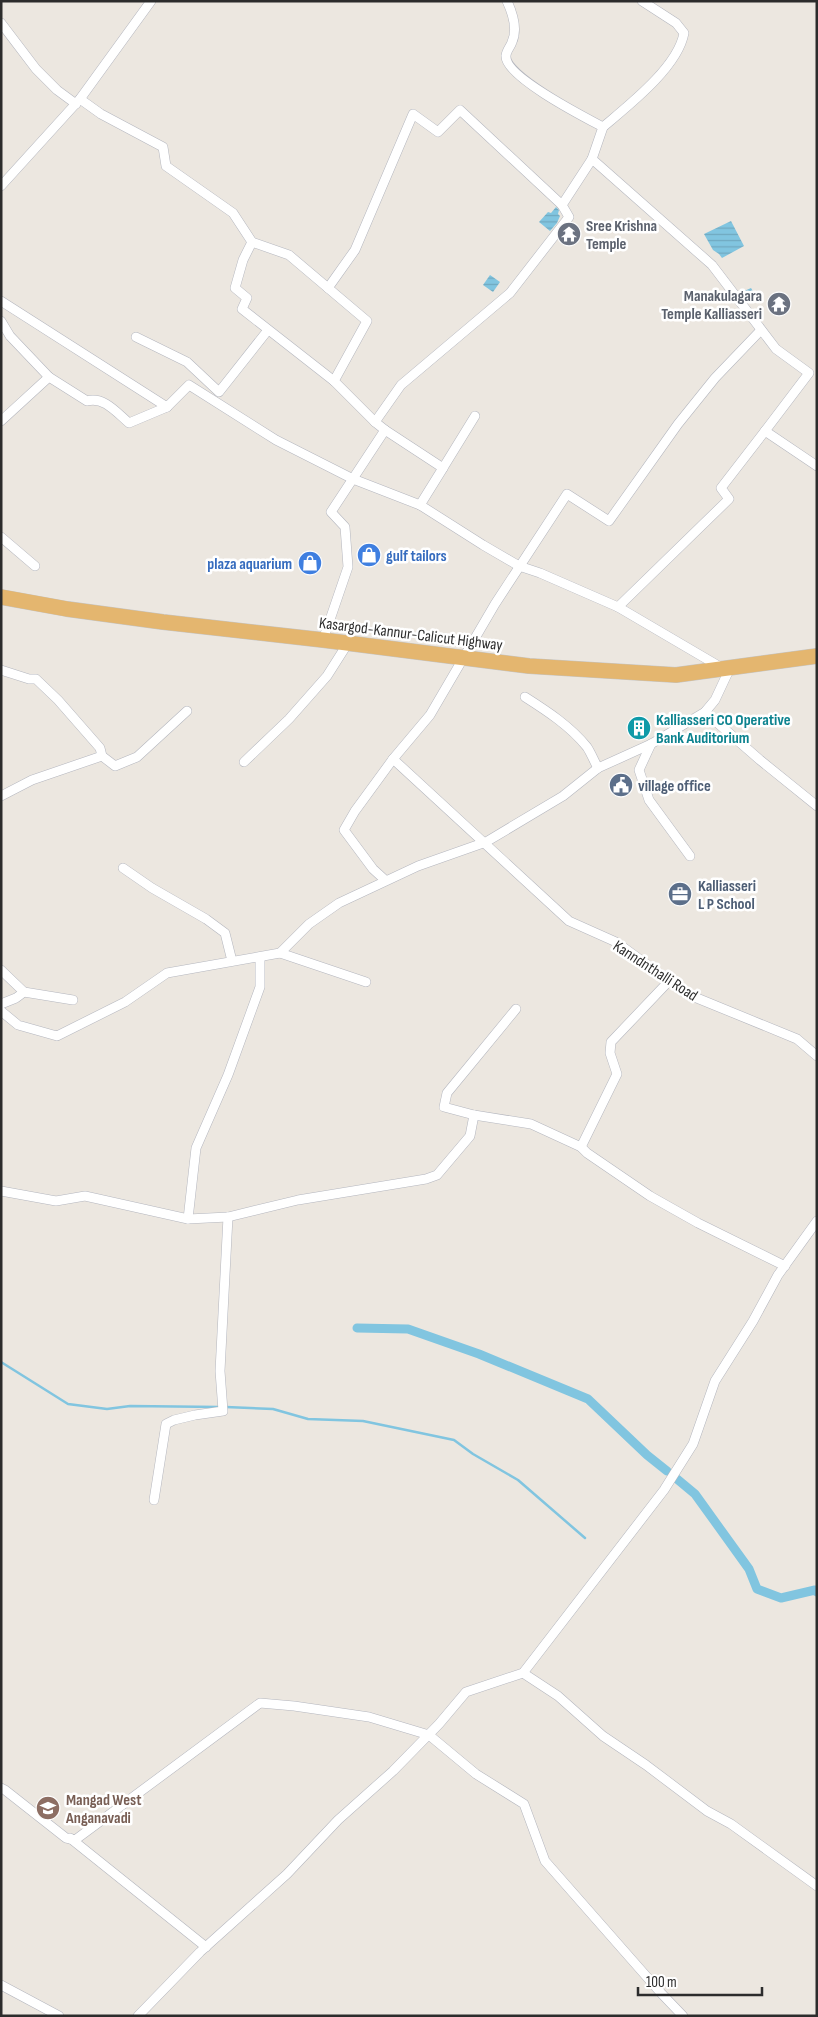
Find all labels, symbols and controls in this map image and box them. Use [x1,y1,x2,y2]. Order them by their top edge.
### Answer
place label: Sree Krishna Temple [586,217,657,254]
temple icon: Sree Krishna Temple [556,221,582,247]
place label: Manakulagara Temple Kalliasseri [661,287,762,324]
temple icon: Manakulagara Temple Kalliasseri [766,291,792,317]
shop icon: gulf tailors [356,542,382,568]
place label: gulf tailors [386,547,447,566]
shop icon: plaza aquarium [297,550,323,576]
place label: plaza aquarium [207,555,292,574]
street label: Kasargod-Kannur-Calicut Highway [318,614,504,655]
place label: Kalliasseri CO Operative Bank Auditorium [656,711,791,748]
building icon: Kalliasseri CO Operative Bank Auditorium [626,715,652,741]
public building icon: village office [608,772,634,798]
place label: village office [638,777,711,796]
place label: Kalliasseri L P School [698,877,756,914]
office icon: Kalliasseri L P School [667,881,693,907]
street label: Kanndnthalli Road [609,937,701,1006]
place label: Mangad West Anganavadi [65,1791,141,1828]
school or university icon: Mangad West Anganavadi [35,1795,61,1821]
scale bar [638,1964,762,1996]
text: 100 m [646,1973,677,1992]

